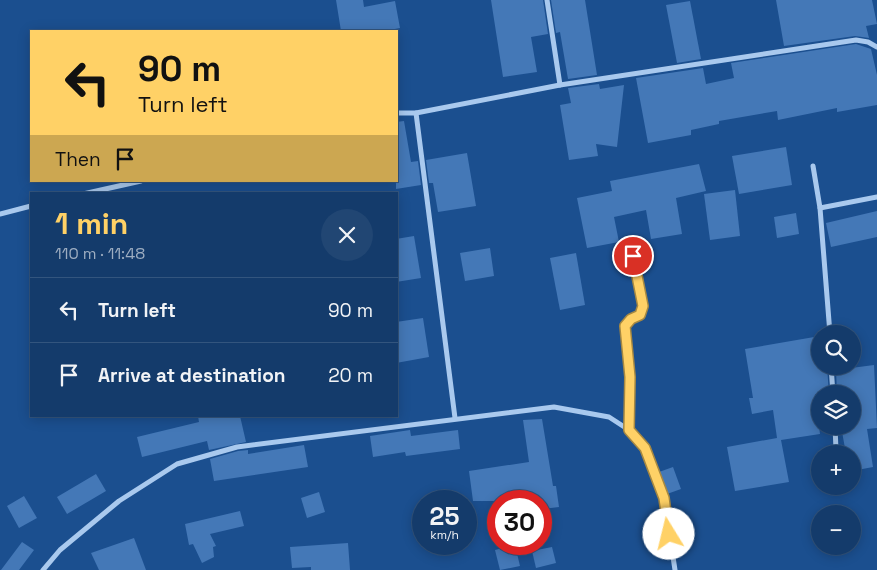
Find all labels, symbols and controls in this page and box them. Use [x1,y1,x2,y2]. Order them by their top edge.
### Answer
text: 90 m [138,47,221,91]
icon: left [55,50,120,115]
text: Turn left [138,90,228,118]
icon: arrive [111,145,139,173]
text: Then [55,147,101,172]
text: 1 min [55,204,128,243]
button: close [321,209,373,261]
pin [612,235,654,277]
icon: arrive [619,242,647,270]
text: 110 m · 11:48 [55,243,145,264]
icon: left [55,296,83,324]
text: Turn left [98,298,176,323]
text: 90 m [328,298,373,323]
map controls [811,325,861,555]
button: search [811,325,861,375]
icon: arrive [55,361,83,389]
text: Arrive at destination [98,363,286,388]
text: 20 m [328,363,373,388]
button: layers [811,385,861,435]
button: + [811,445,861,495]
speed limit sign: 30 [487,490,552,555]
text: 25 [430,500,459,532]
button: − [811,505,861,555]
position arrow [642,507,694,559]
text: km/h [430,527,459,543]

